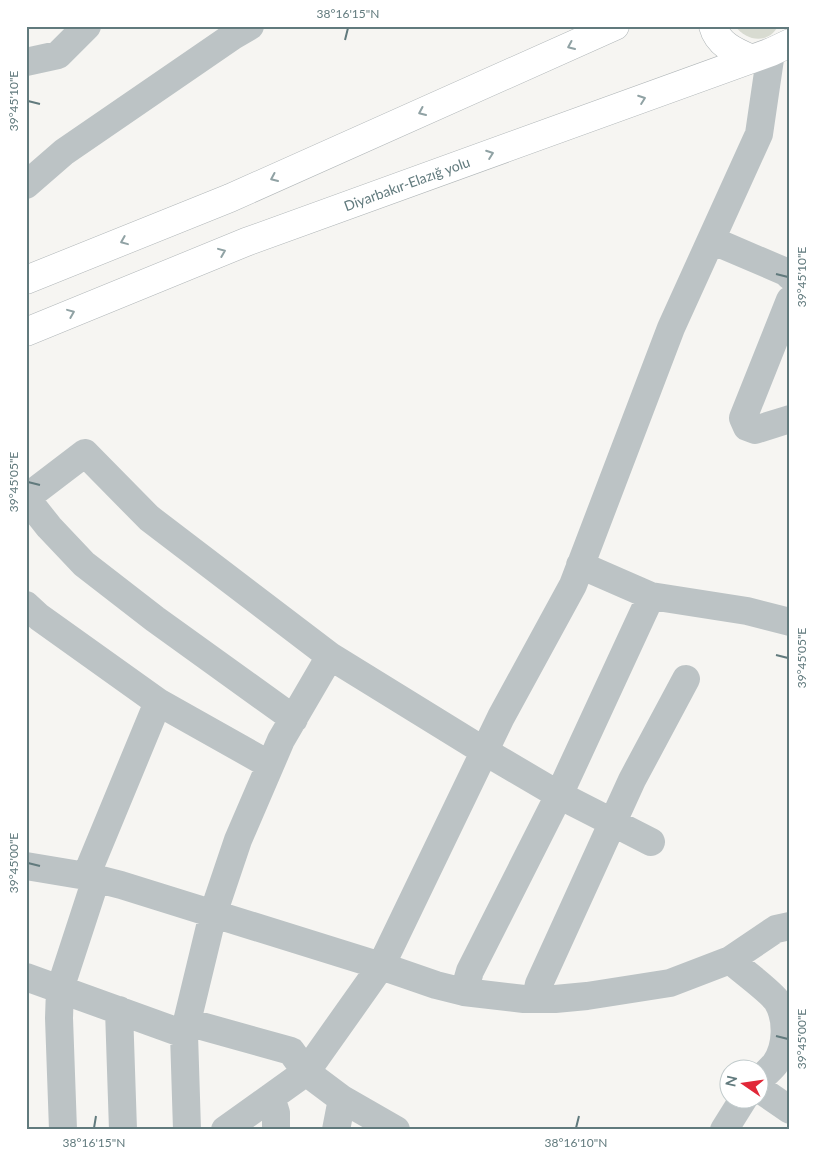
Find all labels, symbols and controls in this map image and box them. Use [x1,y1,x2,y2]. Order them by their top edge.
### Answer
text: 38°16'15"N [317,6,379,21]
one-way arrow [567,40,576,51]
text: 39°45'10"E [6,71,21,131]
one-way arrow [638,95,646,105]
one-way arrow [418,106,427,117]
one-way arrow [485,150,493,160]
street label: Diyarbakır-Elazığ yolu [341,153,472,214]
one-way arrow [270,172,279,183]
one-way arrow [120,235,129,245]
text: 39°45'10"E [794,247,809,307]
one-way arrow [217,248,226,258]
one-way arrow [67,309,75,319]
text: 39°45'05"E [6,452,21,512]
text: 39°45'05"E [794,628,809,688]
text: 39°45'00"E [6,833,21,893]
text: 39°45'00"E [794,1009,809,1069]
north arrow [718,1058,768,1108]
text: N [721,1074,740,1088]
text: 38°16'15"N [63,1135,125,1150]
text: 38°16'10"N [545,1135,607,1150]

